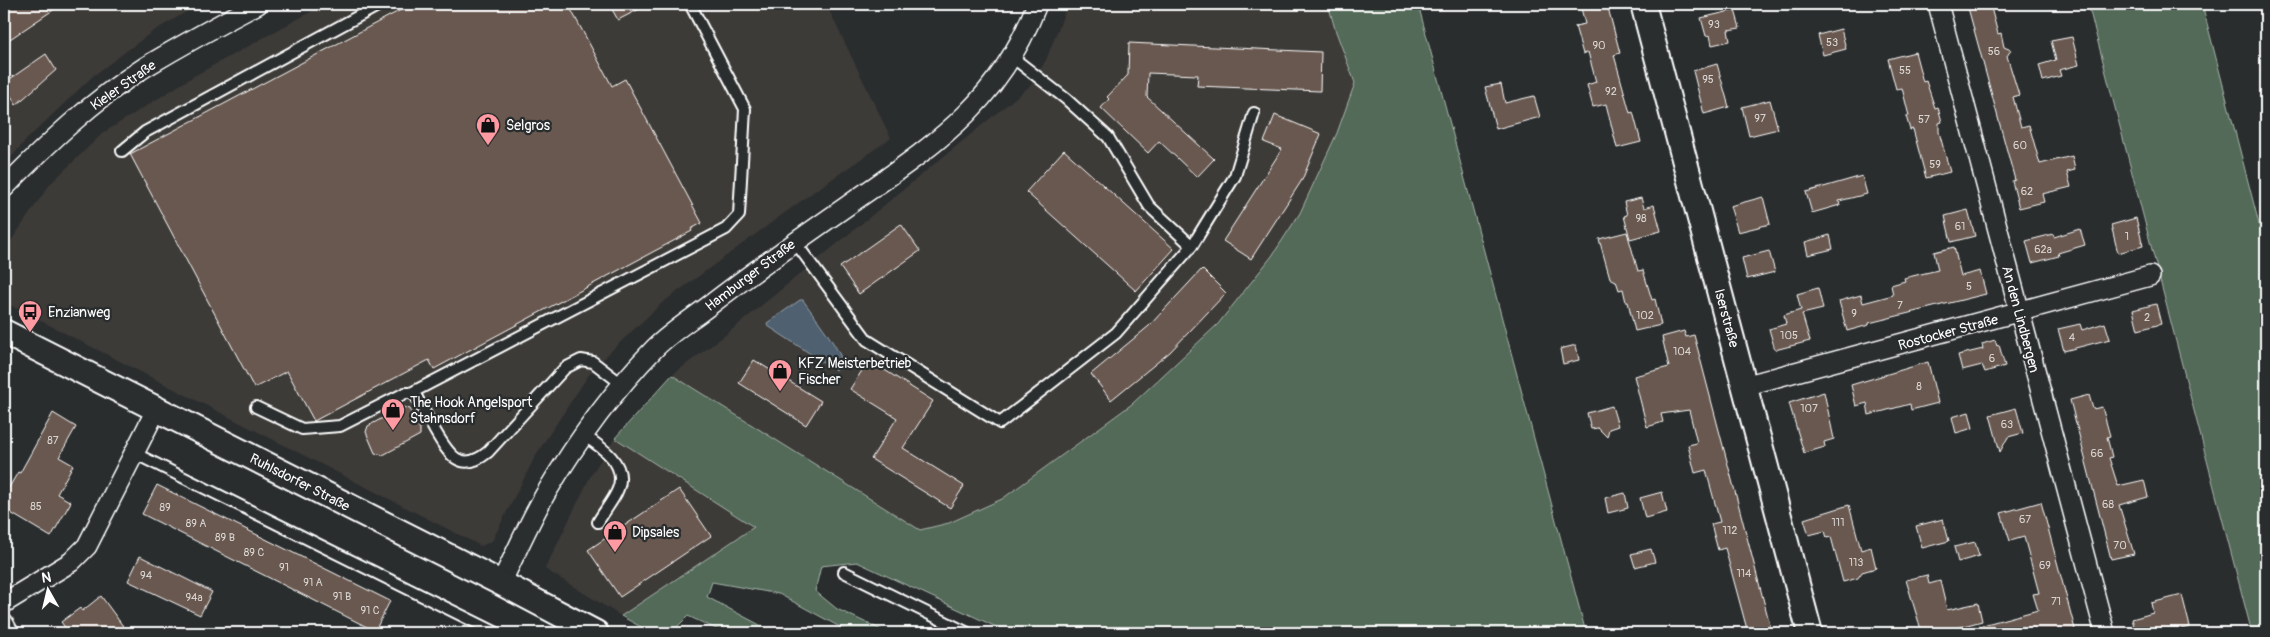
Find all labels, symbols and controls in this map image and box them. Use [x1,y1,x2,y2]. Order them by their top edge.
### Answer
house number: 93 [1708,18,1720,31]
house number: 53 [1826,36,1838,49]
house number: 90 [1592,39,1606,52]
house number: 56 [1988,45,2000,58]
street label: Kieler Straße [87,57,159,114]
house number: 55 [1899,64,1911,77]
house number: 95 [1702,73,1714,86]
house number: 92 [1605,85,1617,98]
shop icon: Selgros [475,112,501,146]
house number: 97 [1754,112,1766,125]
house number: 57 [1918,113,1930,126]
place label: Selgros [506,117,551,134]
house number: 60 [2013,139,2027,152]
house number: 59 [1929,158,1941,171]
house number: 62 [2021,185,2033,198]
house number: 98 [1635,212,1647,225]
house number: 61 [1955,220,1965,233]
house number: 1 [2125,230,2129,243]
street label: Hamburger Straße [702,236,799,315]
house number: 62a [2034,243,2052,256]
street label: An den Lindbergen [1998,264,2043,375]
house number: 5 [1966,280,1972,293]
street label: Iserstraße [1711,287,1743,349]
bus stop icon: Enzianweg [17,299,43,333]
house number: 7 [1897,299,1903,312]
place label: Enzianweg [48,304,110,321]
house number: 9 [1851,307,1857,320]
house number: 102 [1636,309,1654,322]
street label: Rostocker Straße [1896,311,2000,354]
house number: 2 [2144,311,2150,324]
house number: 105 [1780,329,1798,342]
house number: 4 [2069,331,2076,344]
house number: 104 [1673,345,1692,358]
house number: 6 [1989,352,1995,365]
place label: KFZ Meisterbetrieb Fischer [798,355,912,388]
shop icon: KFZ Meisterbetrieb Fischer [767,358,793,392]
house number: 8 [1916,380,1922,393]
place label: The Hook Angelsport Stahnsdorf [410,394,533,427]
shop icon: The Hook Angelsport Stahnsdorf [380,397,406,431]
house number: 107 [1800,402,1818,415]
house number: 63 [2001,418,2013,431]
house number: 87 [47,434,59,447]
house number: 66 [2091,447,2103,460]
street label: Ruhlsdorfer Straße [247,450,353,515]
house number: 68 [2102,498,2114,511]
house number: 85 [30,500,42,513]
house number: 89 [159,501,171,514]
house number: 67 [2019,513,2031,526]
house number: 111 [1832,516,1844,529]
house number: 89 A [186,517,206,530]
shop icon: Dipsales [602,519,628,553]
place label: Dipsales [632,524,680,541]
house number: 112 [1723,524,1737,537]
house number: 89 B [215,531,235,544]
house number: 70 [2113,539,2127,552]
house number: 89 C [244,546,264,559]
house number: 113 [1849,556,1863,569]
house number: 69 [2039,559,2051,572]
house number: 91 [279,561,289,574]
north arrow [22,564,72,614]
house number: 114 [1737,567,1752,580]
text: N [40,569,52,587]
house number: 94 [140,569,153,582]
house number: 91 A [303,576,323,589]
house number: 91 B [333,590,351,603]
house number: 94a [185,591,203,604]
house number: 71 [2051,595,2061,608]
house number: 91 C [360,604,380,617]

